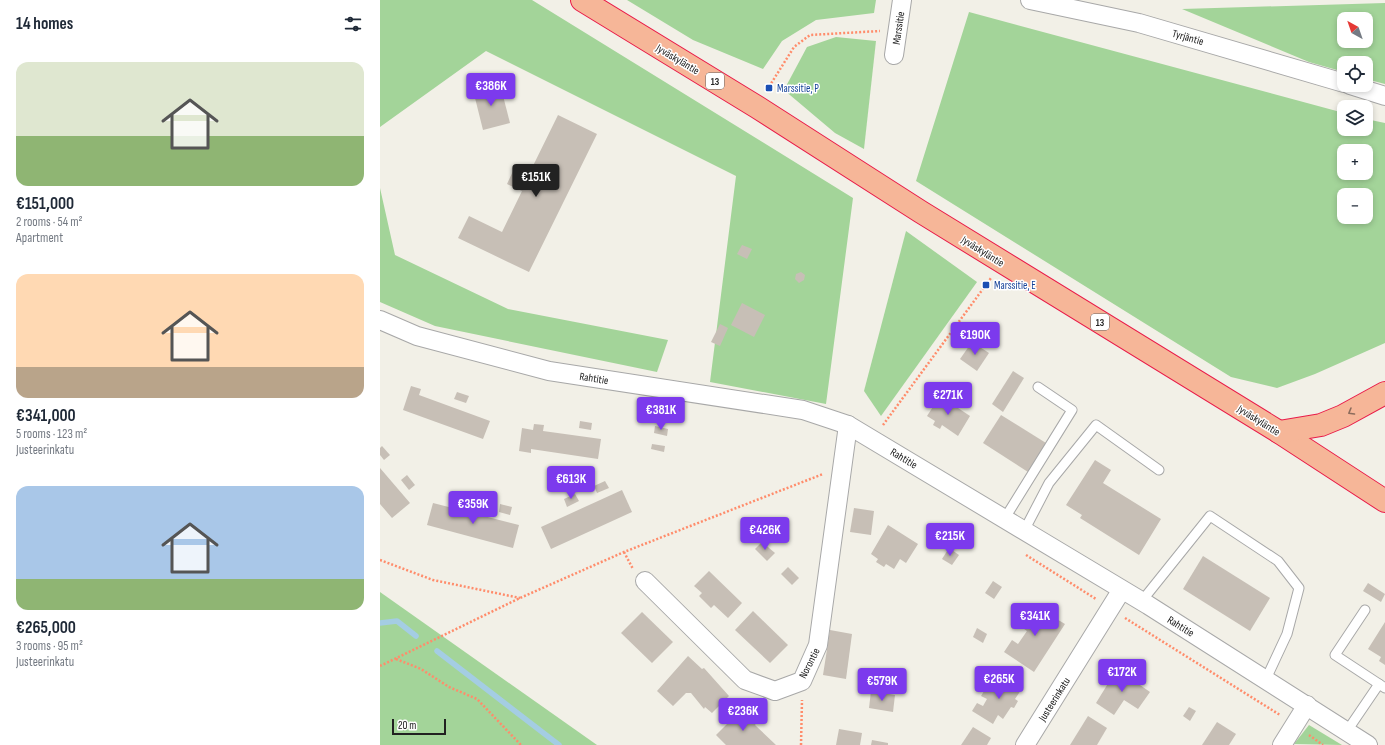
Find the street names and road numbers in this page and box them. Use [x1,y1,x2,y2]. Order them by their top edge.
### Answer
street label: Marssitie [890,11,907,46]
street label: Tyrjäntie [1171,27,1205,48]
street label: Jyväskyläntie [653,41,702,77]
road number: 13 [706,73,724,89]
street label: Jyväskyläntie [958,233,1007,270]
road number: 13 [1091,314,1109,330]
street label: Rahtitie [578,370,609,387]
street label: Jyväskyläntie [1234,402,1283,439]
street label: Rahtitie [888,445,920,472]
street label: Rahtitie [1165,613,1197,640]
street label: Norontie [796,646,823,681]
street label: Justeerinkatu [1035,675,1073,724]

